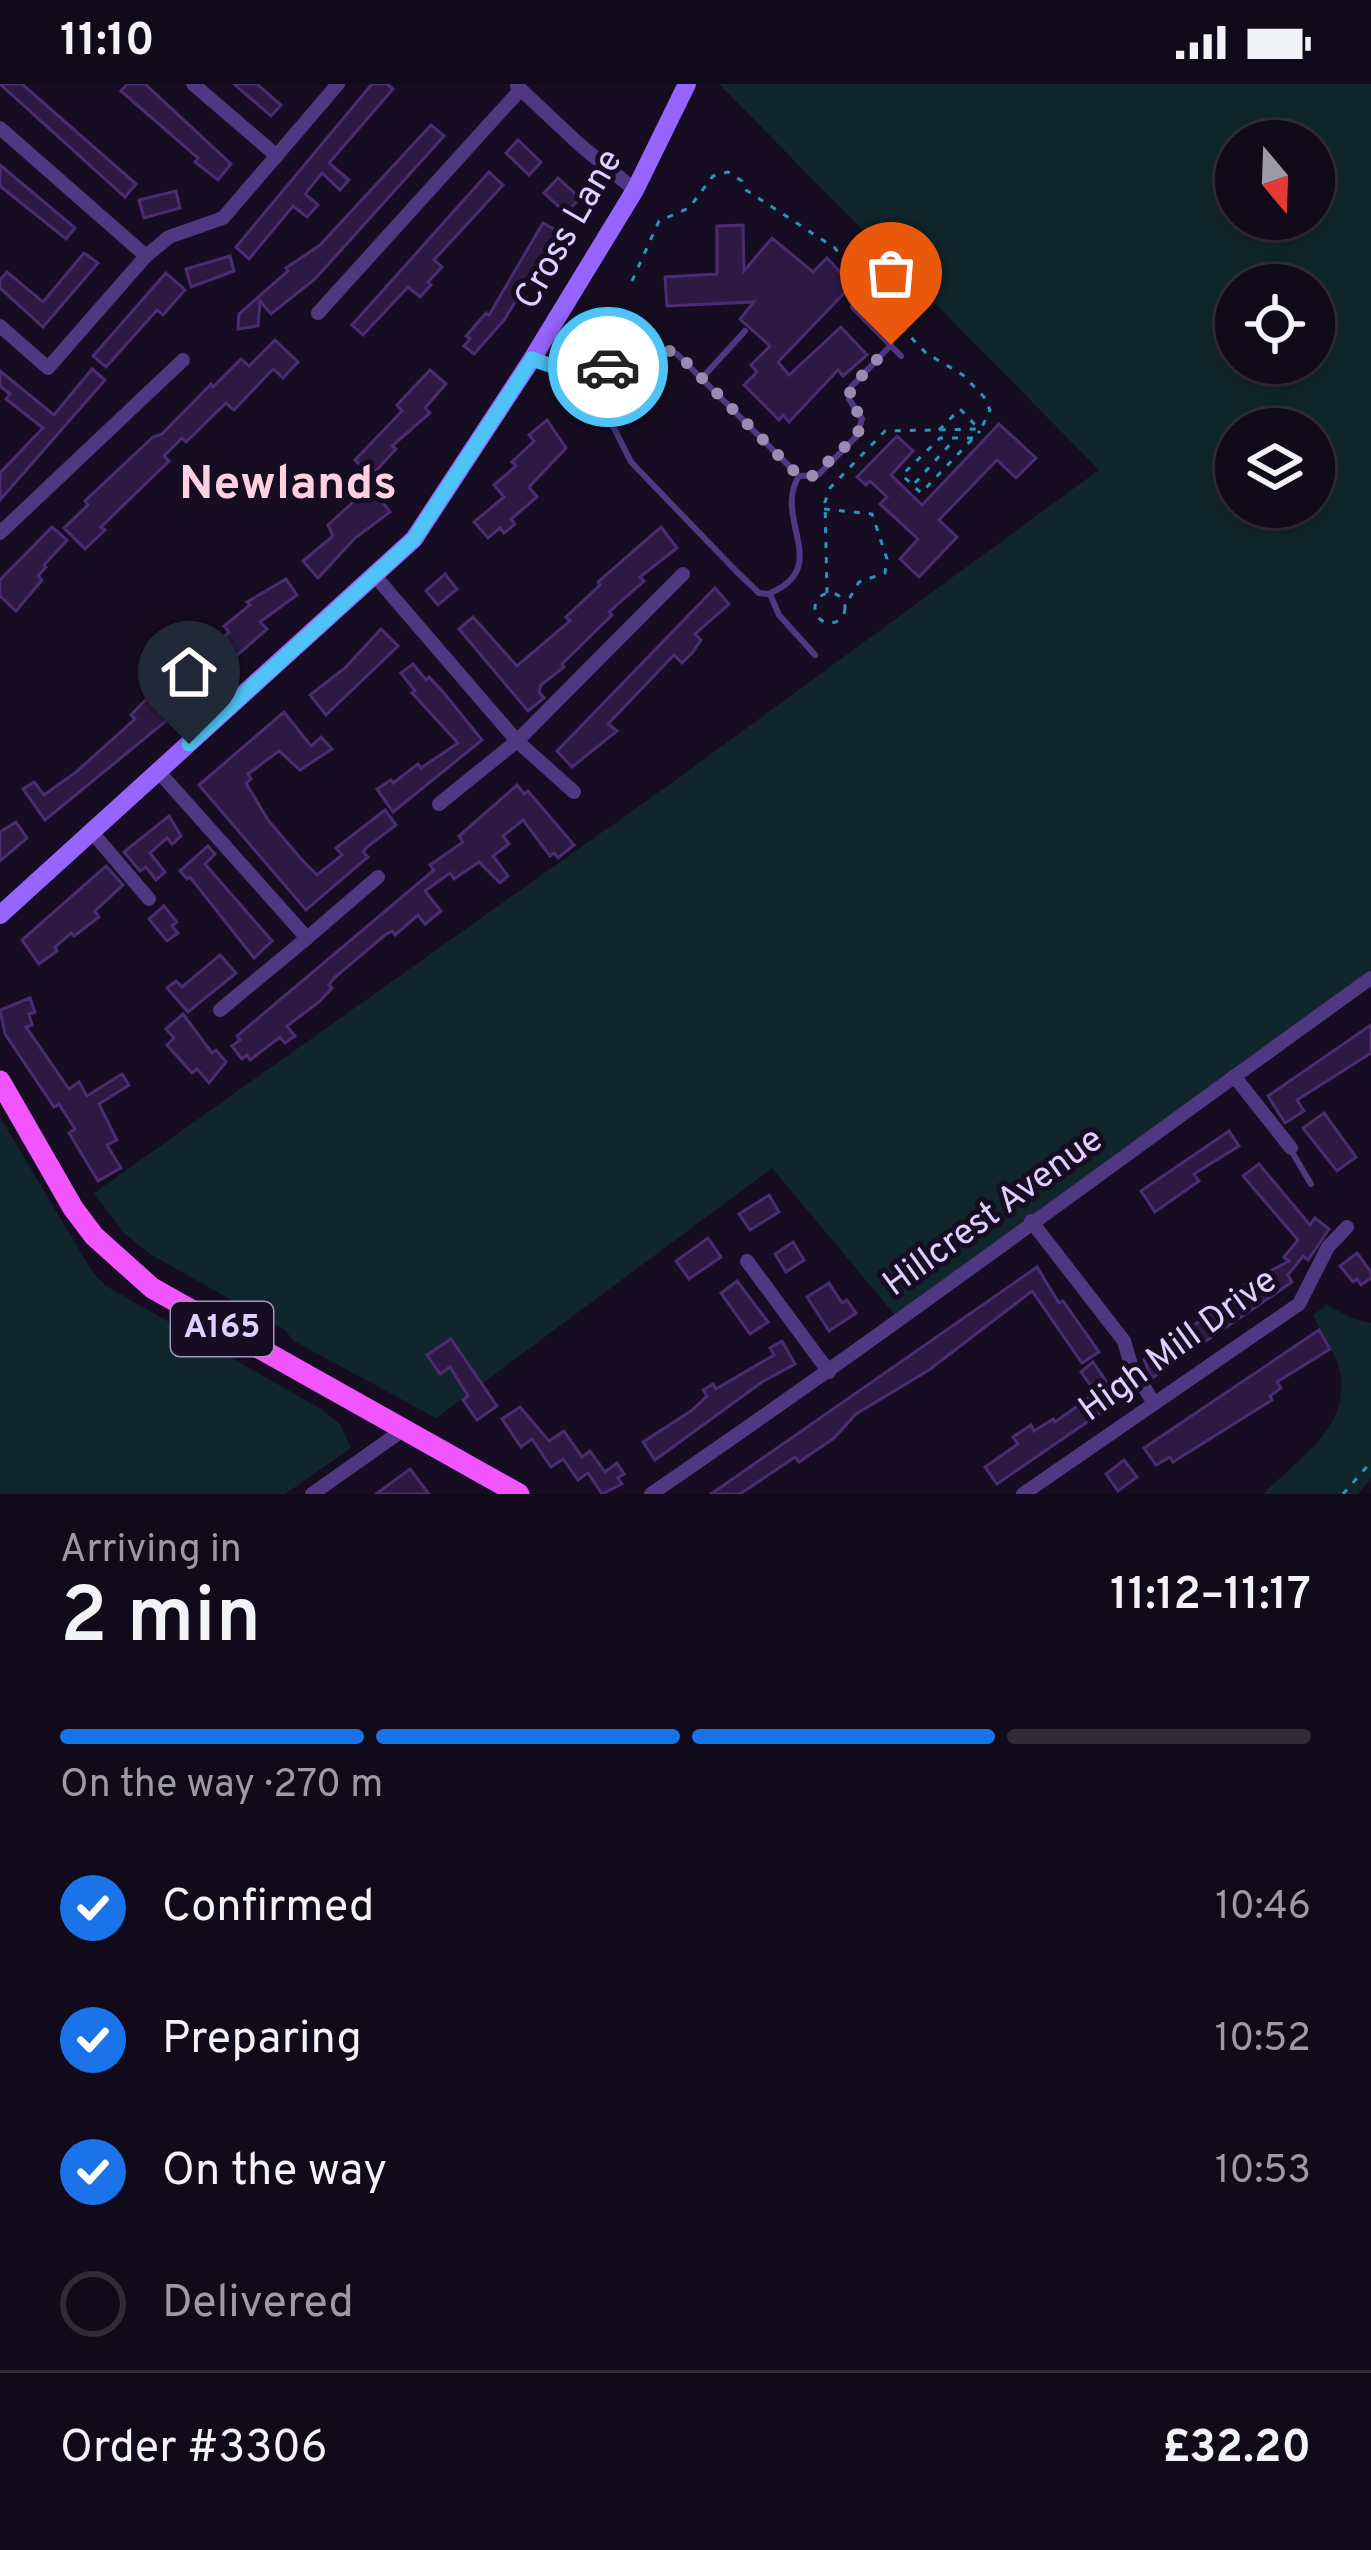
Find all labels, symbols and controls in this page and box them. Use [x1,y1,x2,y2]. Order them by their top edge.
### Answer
text: 11:10 [60,14,155,71]
north arrow [1215,120,1335,240]
map controls [1215,120,1335,528]
street label: Cross Lane [506,141,634,319]
pin [840,222,942,345]
icon: bag [858,240,924,306]
button: locate [1215,264,1335,384]
courier [548,307,668,427]
icon: car [575,334,641,400]
button: layers [1215,408,1335,528]
district label: Newlands [179,456,397,516]
pin [138,621,240,744]
icon: home [156,639,222,705]
street label: Hillcrest Avenue [875,1118,1113,1308]
street label: High Mill Drive [1071,1259,1287,1433]
road number: A165 [171,1302,273,1356]
text: Arriving in [60,1527,242,1576]
text: 11:12–11:17 [1110,1568,1311,1625]
text: 2 min [60,1571,261,1670]
text: On the way · 270 m [60,1762,383,1811]
icon: check [60,1875,126,1941]
text: Confirmed [162,1880,374,1937]
text: 10:46 [1215,1884,1311,1933]
icon: check [60,2007,126,2073]
text: Preparing [162,2012,362,2069]
text: 10:52 [1215,2016,1311,2065]
icon: check [60,2139,126,2205]
text: On the way [162,2144,387,2201]
text: 10:53 [1215,2148,1311,2197]
text: Delivered [162,2276,354,2333]
text: Order #3306 [60,2421,328,2478]
text: £32.20 [1162,2421,1311,2478]

